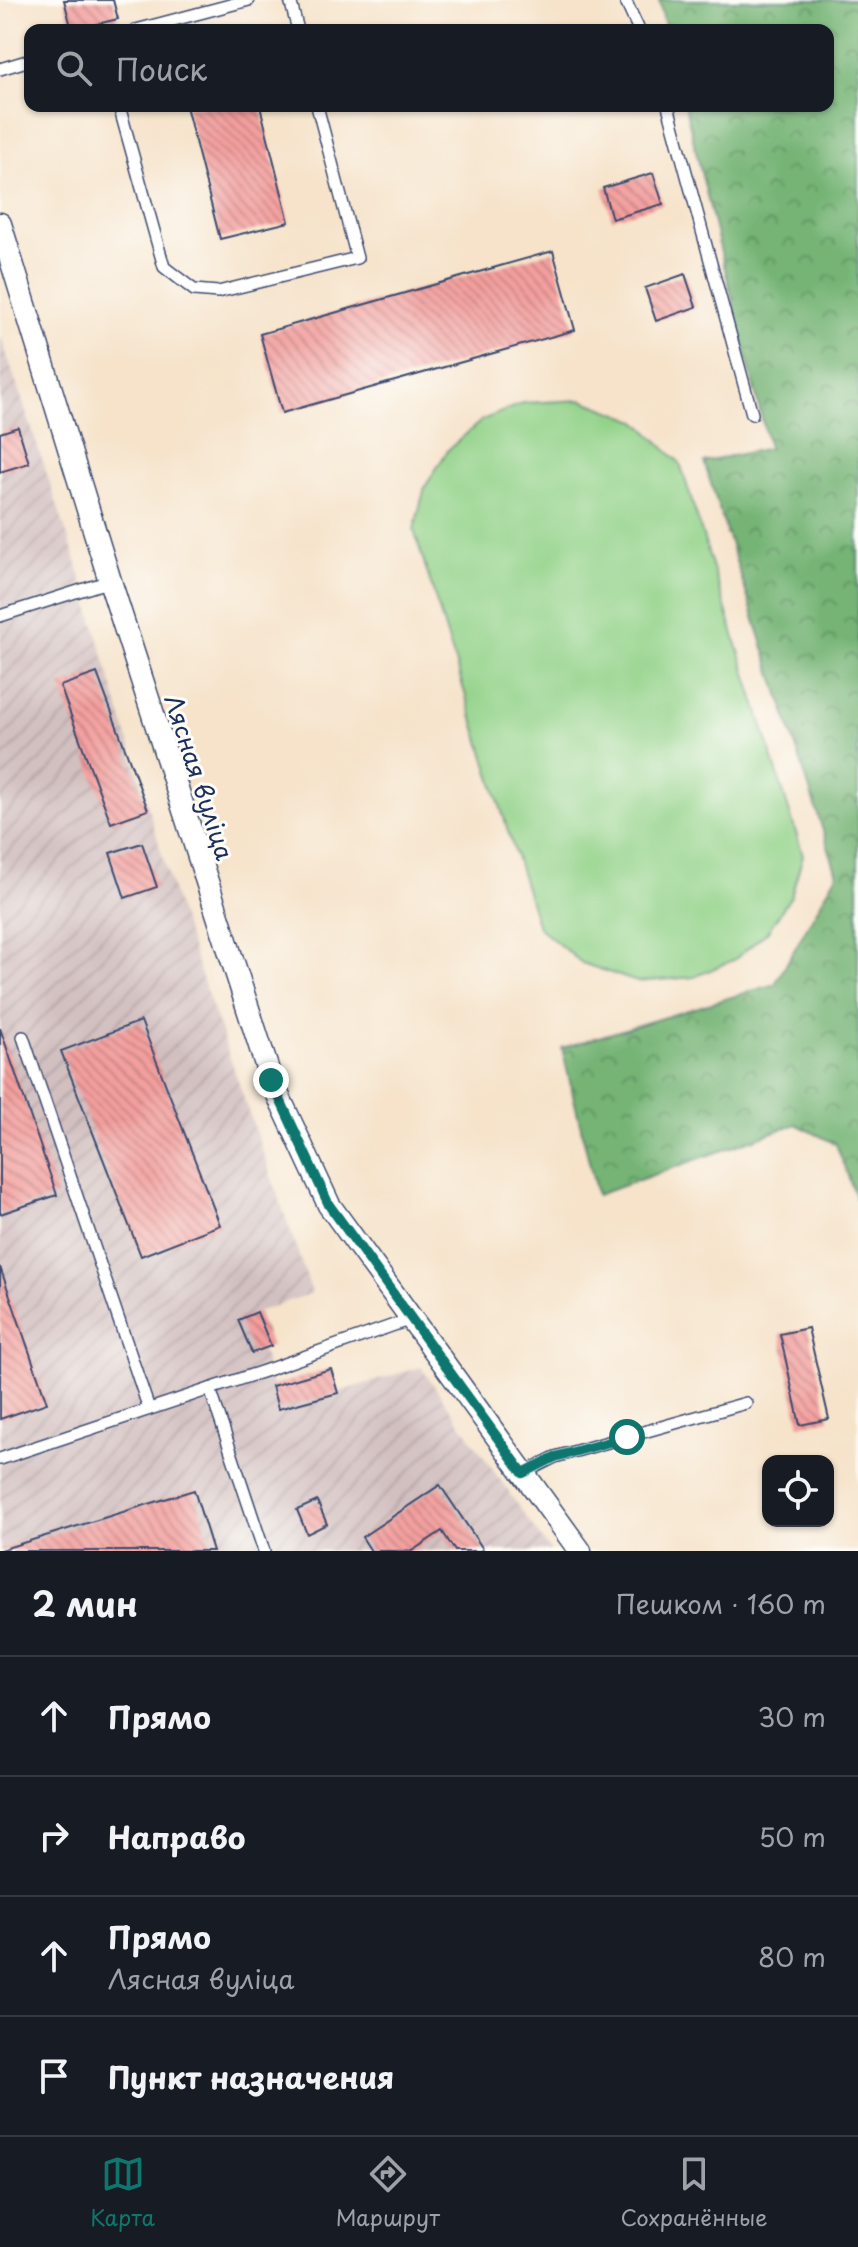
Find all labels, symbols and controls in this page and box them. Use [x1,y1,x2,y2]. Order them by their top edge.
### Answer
search box [24,24,834,112]
icon: search [52,46,96,90]
text: Поиск [116,46,207,91]
street label: Лясная вуліца [156,690,244,865]
route end [253,1062,289,1098]
route start [609,1419,645,1455]
map controls [762,1455,834,1527]
button: locate [762,1455,834,1527]
text: 2 мин [32,1577,138,1629]
text: Пешком · 160 m [616,1584,826,1623]
icon: ahead [32,1694,76,1738]
text: Прямо [108,1694,211,1739]
text: 30 m [758,1697,826,1736]
icon: right [32,1814,76,1858]
text: Направо [108,1814,246,1859]
text: 50 m [759,1817,826,1856]
text: Прямо [108,1914,211,1959]
icon: ahead [32,1934,76,1978]
text: 80 m [758,1937,826,1976]
text: Лясная вуліца [108,1959,294,1998]
icon: arrive [32,2054,76,2098]
text: Пункт назначения [108,2054,394,2099]
tab: Карта [90,2152,155,2233]
tab: Маршрут [336,2152,440,2233]
tab: Сохранённые [621,2152,768,2233]

